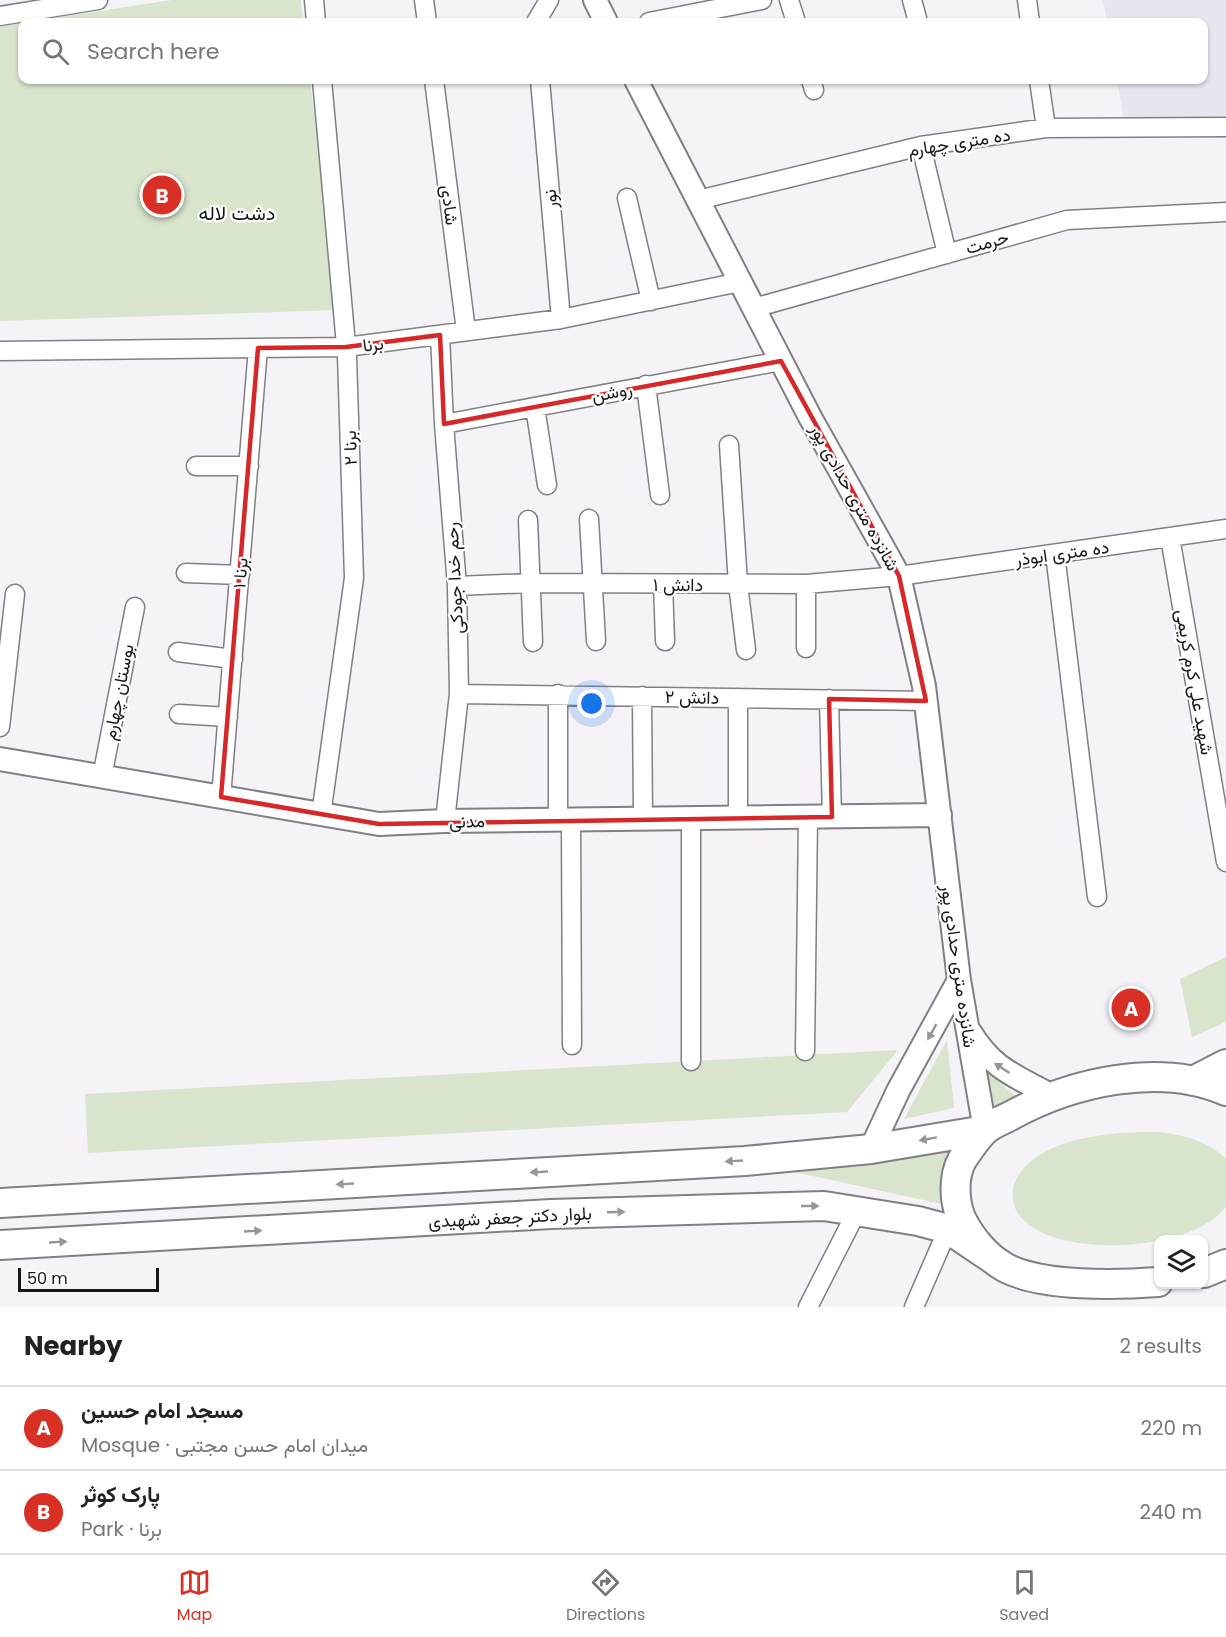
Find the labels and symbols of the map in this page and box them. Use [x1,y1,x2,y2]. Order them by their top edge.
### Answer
street label: ده متری چهارم [906,122,1012,162]
pin: B [142,172,182,218]
street label: شادی [435,184,465,226]
street label: نور [537,188,563,211]
district label: دشت لاله [199,199,275,227]
street label: حرمت [962,224,1012,260]
street label: برنا [361,330,385,358]
street label: روشن [589,376,635,408]
street label: شانزده متری حدادی پور [804,418,906,575]
street label: برنا ۲ [337,430,363,466]
street label: رحم خدا جودکی [439,522,469,634]
street label: ده متری ابوذر [1012,534,1111,572]
street label: برنا ۱ [226,557,254,589]
street label: دانش ۱ [653,572,703,597]
street label: شهید علی کرم کریمی [1170,607,1220,757]
street label: بوستان چهارم [96,642,140,742]
street label: دانش ۲ [665,684,719,710]
your location [577,689,606,718]
street label: مدنی [449,808,485,834]
street label: شانزده متری حدادی پور [935,882,983,1049]
pin: A [1112,986,1150,1030]
one-way arrow [927,1024,937,1041]
one-way arrow [994,1063,1010,1074]
one-way arrow [918,1135,937,1144]
one-way arrow [725,1157,744,1166]
one-way arrow [530,1168,549,1177]
one-way arrow [335,1179,354,1188]
street label: بلوار دکتر جعفر شهیدی [428,1200,592,1234]
one-way arrow [801,1201,820,1211]
one-way arrow [606,1207,625,1216]
one-way arrow [244,1226,263,1235]
one-way arrow [49,1237,68,1247]
scale bar [18,1265,159,1292]

